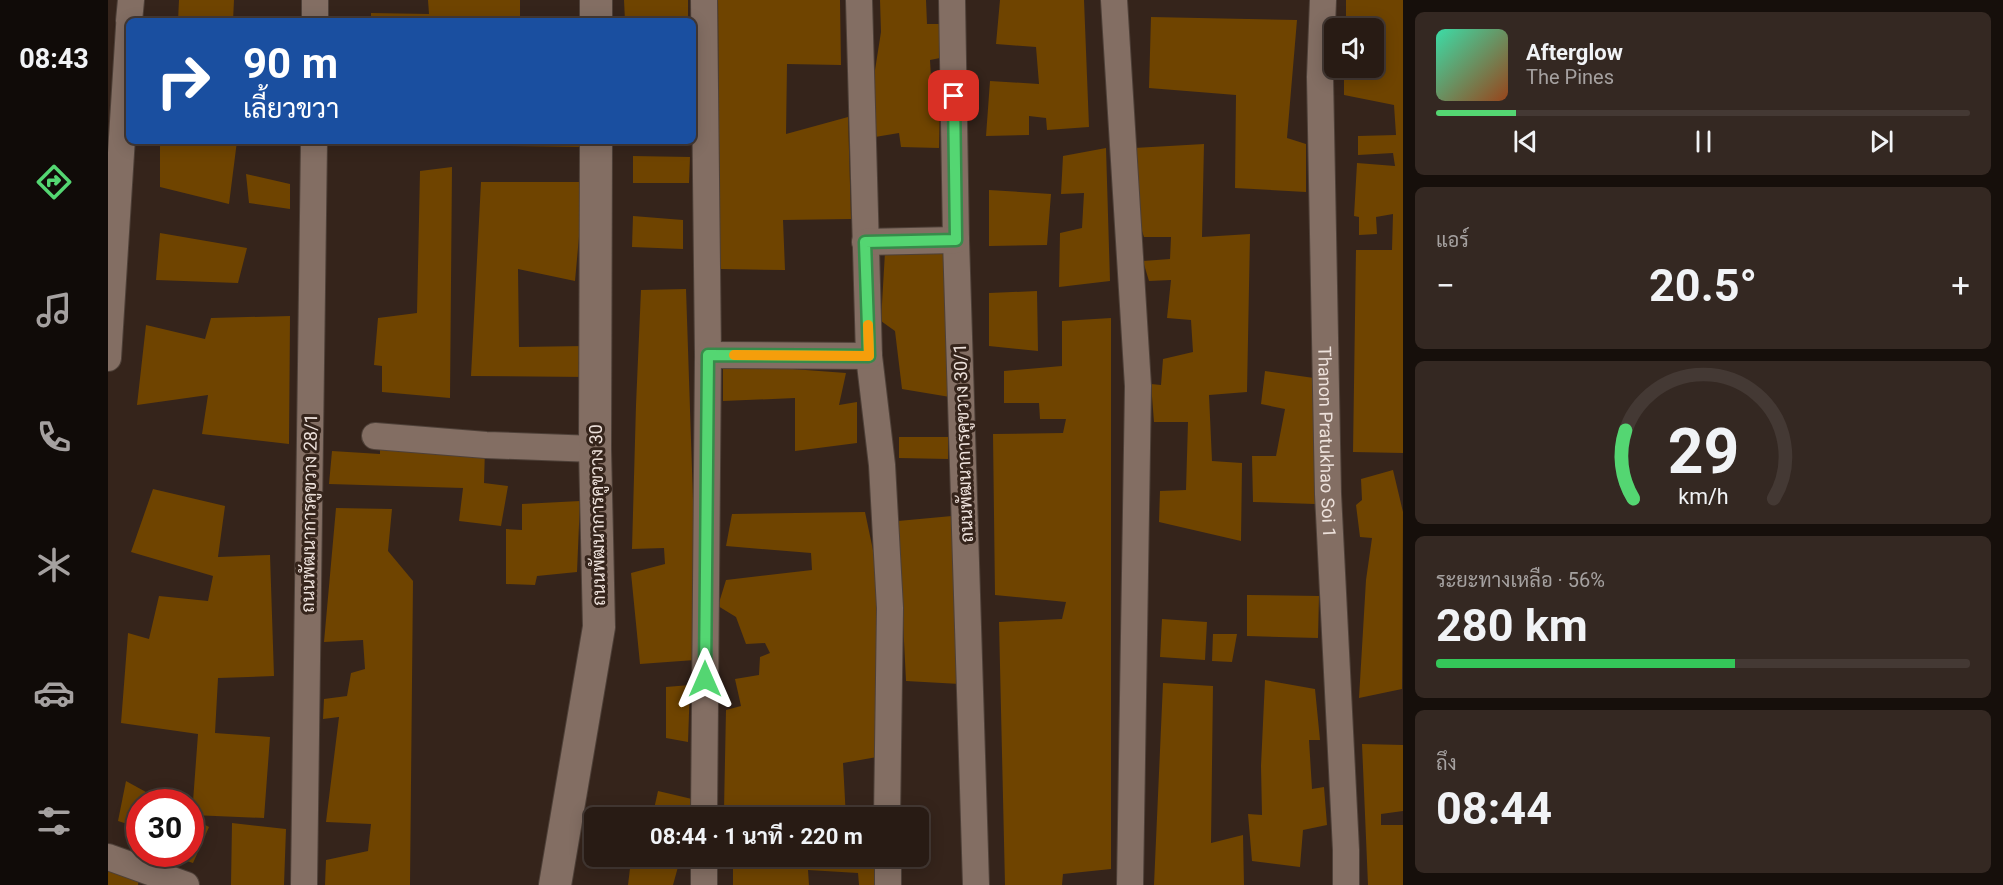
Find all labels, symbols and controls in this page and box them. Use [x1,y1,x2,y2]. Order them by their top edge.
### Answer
map controls [1324,18,1384,78]
button: sound [1324,18,1384,78]
text: 90 m [243,39,338,88]
text: Afterglow [1526,40,1623,65]
icon: right [144,42,222,120]
text: 08:43 [19,43,89,75]
text: The Pines [1526,65,1614,89]
pin [928,70,979,121]
icon: arrive [937,79,970,112]
text: เลี้ยวขวา [243,93,339,125]
icon: previous [1509,125,1542,158]
icon: pause [1687,125,1720,158]
icon: next [1865,125,1898,158]
icon: directions [33,161,75,203]
text: แอร์ [1436,228,1469,252]
text: 20.5° [1649,259,1757,312]
text: − [1436,266,1455,305]
text: + [1951,266,1970,305]
icon: music [33,289,75,331]
street label: ถนนพัฒนาการคูขวาง 30/1 [949,343,980,543]
street label: Thanon Pratukhao Soi 1 [1315,346,1341,538]
street label: ถนนพัฒนาการคูขวาง 28/1 [297,413,324,613]
icon: phone [33,416,75,458]
text: 29 [1667,416,1739,489]
street label: ถนนพัฒนาการคูขวาง 30 [585,424,612,606]
text: km/h [1678,485,1728,510]
icon: climate [33,544,75,586]
text: ระยะทางเหลือ · 56% [1436,568,1605,592]
text: 280 km [1436,599,1588,652]
position arrow [673,647,737,711]
icon: car [33,672,75,714]
text: ถึง [1436,751,1457,775]
text: 08:44 [1436,782,1552,835]
speed limit sign: 30 [126,789,204,867]
icon: filters [33,800,75,842]
text: 08:44 · 1 นาที · 220 m [650,824,863,849]

